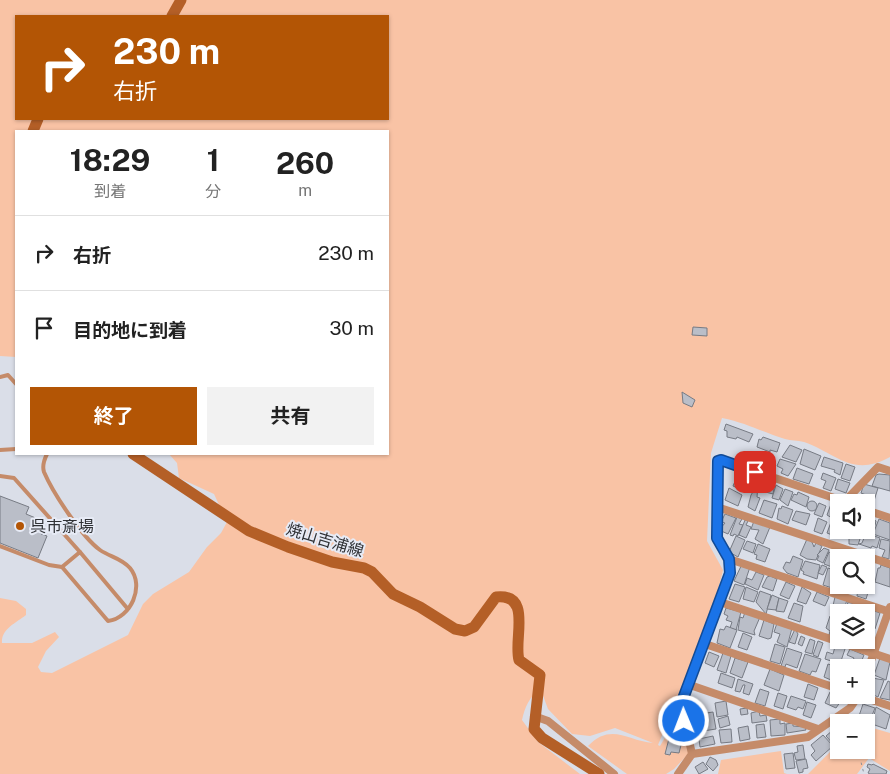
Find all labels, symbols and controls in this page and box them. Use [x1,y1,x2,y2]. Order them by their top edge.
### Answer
text: 230 m [113,31,220,72]
icon: right [30,35,95,100]
text: 右折 [113,78,157,104]
text: 18:29 [70,142,150,178]
text: 1 [207,142,220,178]
text: 260 [276,145,334,181]
text: m [298,181,312,200]
text: 到着 [94,182,126,201]
text: 分 [205,182,221,201]
icon: right [30,239,58,267]
text: 230 m [318,242,374,264]
text: 右折 [73,244,111,266]
icon: arrive [30,314,58,342]
text: 30 m [329,317,374,339]
text: 目的地に到着 [73,319,187,341]
button: 終了 [30,387,197,445]
button: 共有 [207,387,374,445]
pin [734,451,776,493]
icon: arrive [741,458,769,486]
map controls [830,494,875,759]
button: sound [830,494,875,539]
place label: 呉市斎場 [30,517,94,536]
street label: 焼山吉浦線 [284,519,366,561]
marker: 呉市斎場 [14,520,26,532]
button: search [830,549,875,594]
button: layers [830,604,875,649]
button: + [830,659,875,704]
position arrow [657,694,709,746]
button: − [830,714,875,759]

